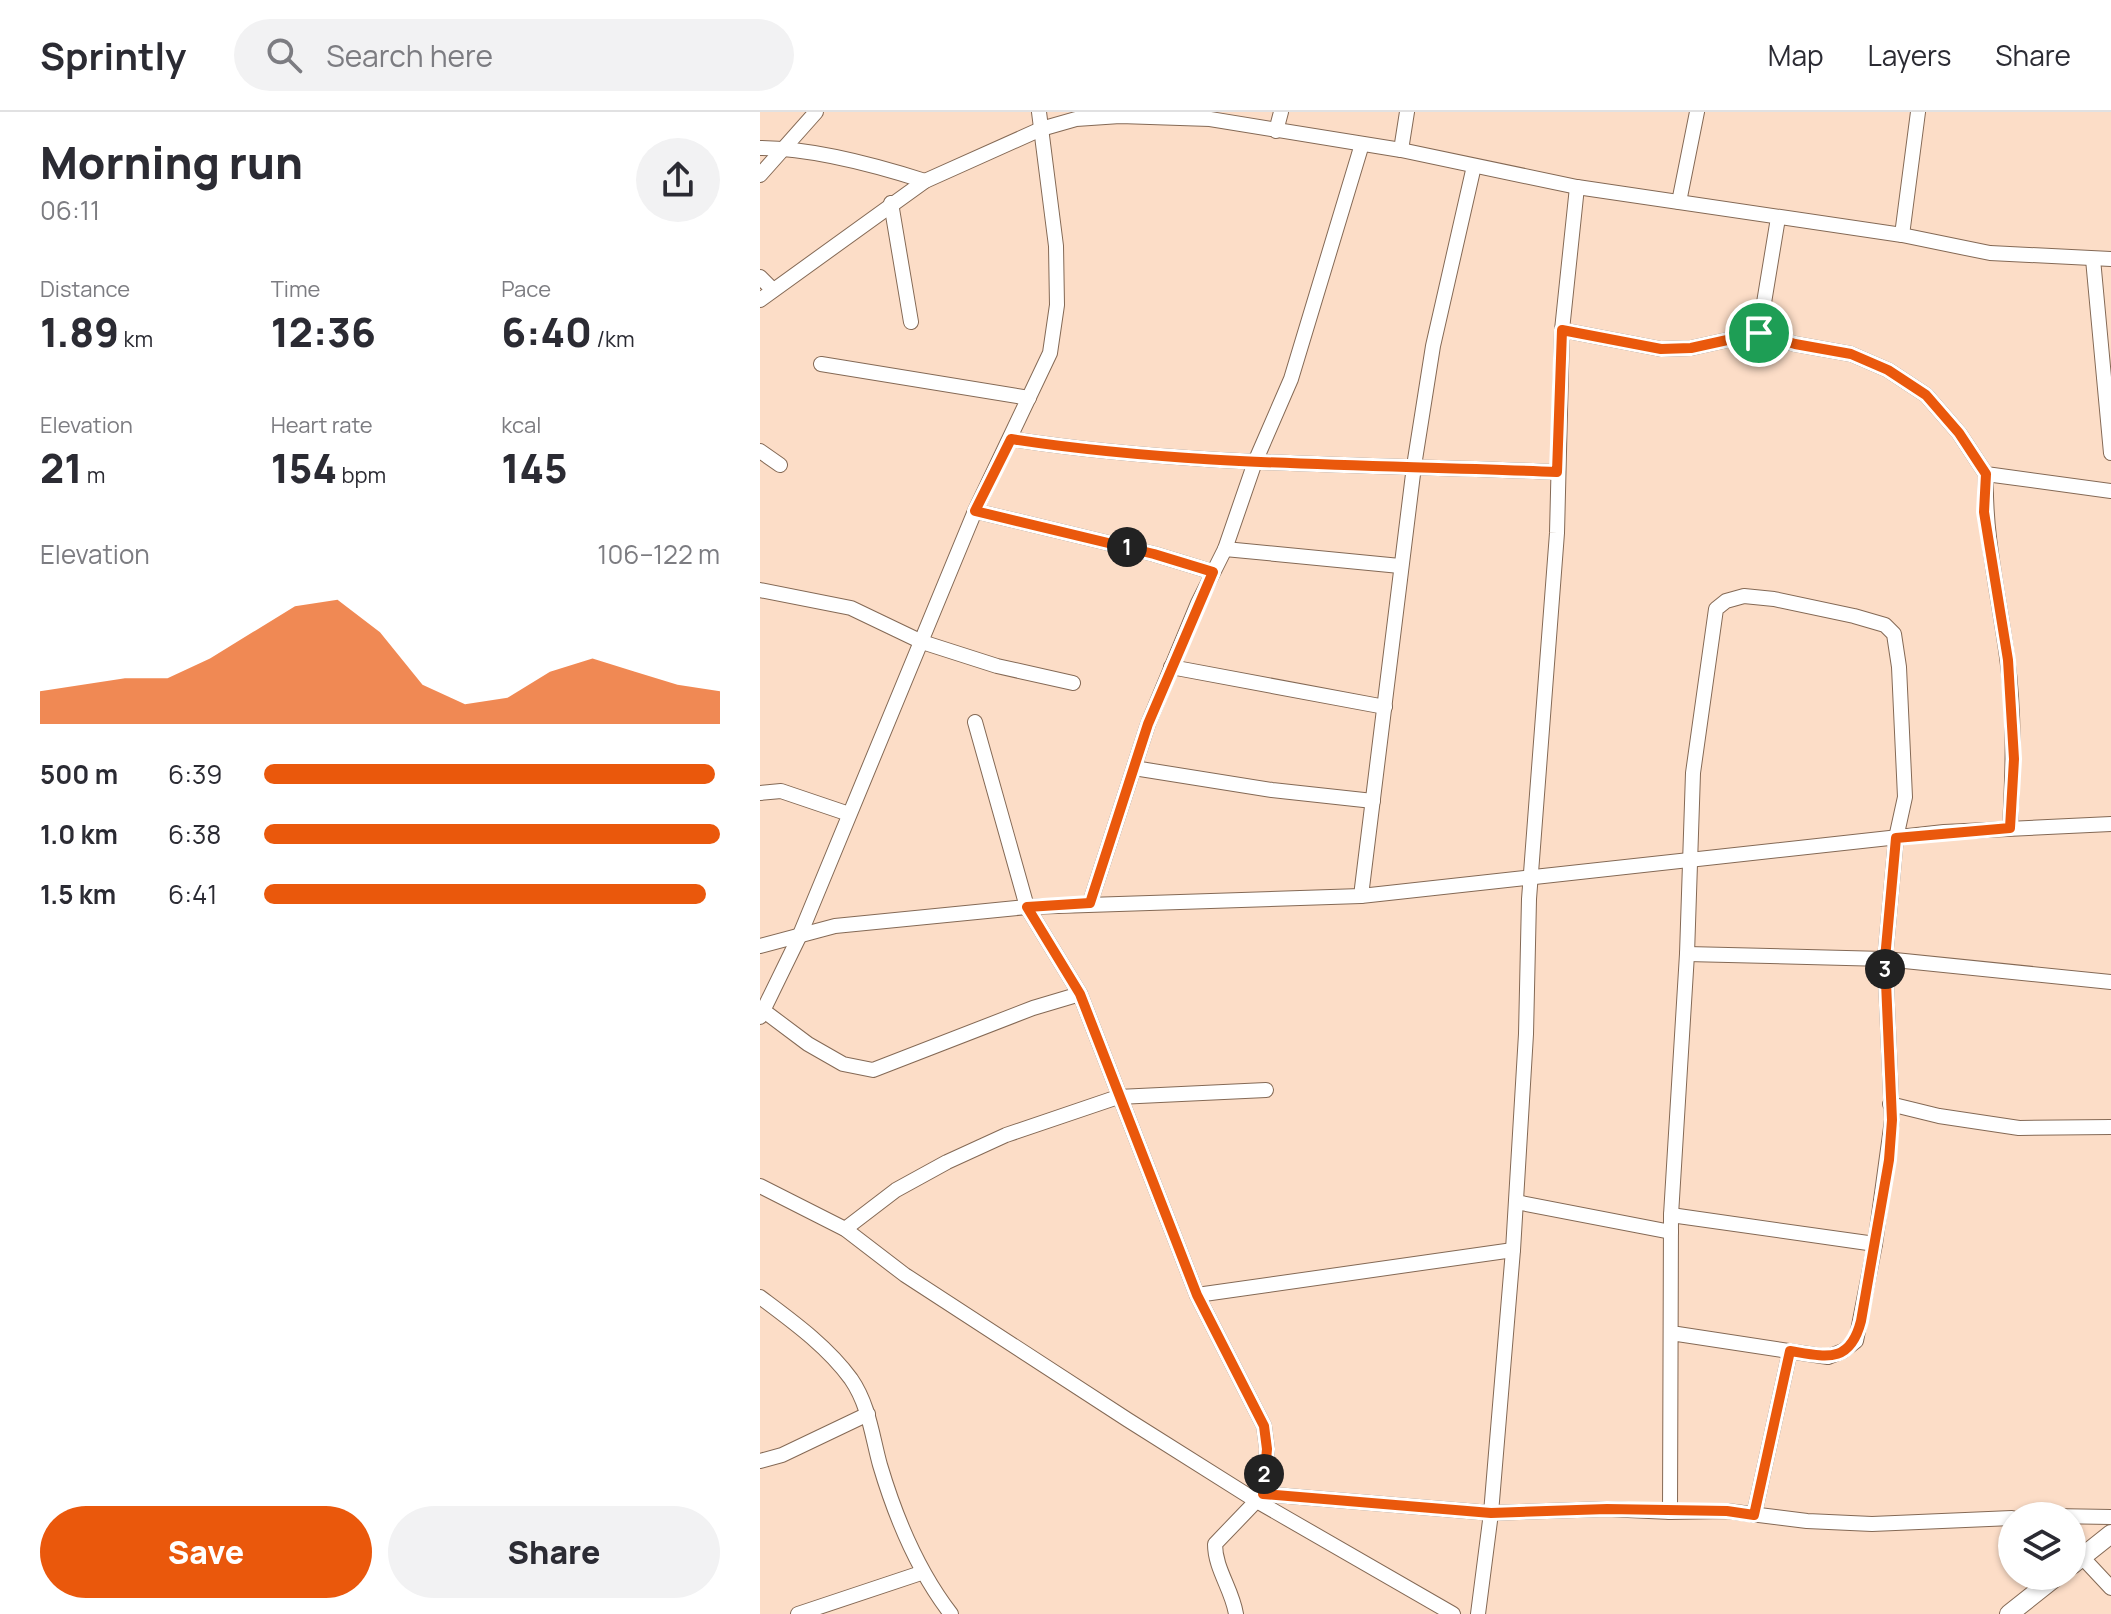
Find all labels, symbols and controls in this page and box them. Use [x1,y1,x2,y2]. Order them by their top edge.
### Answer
search box [234,19,794,91]
text: Sprintly [40,29,186,81]
icon: search [262,33,306,77]
text: Search here [326,35,493,76]
text: Map [1768,36,1824,74]
text: Layers [1868,36,1951,74]
text: Share [1995,36,2071,74]
text: Morning run [40,132,303,192]
button: share [636,138,720,222]
text: 06:11 [40,192,100,228]
text: Distance [40,274,130,304]
text: Time [271,274,320,304]
text: Pace [501,274,551,304]
pin [1725,299,1793,367]
text: 1.89 [40,304,119,359]
text: 12:36 [271,304,376,359]
text: 6:40 [501,304,592,359]
icon: arrive [1737,311,1781,355]
text: km [119,324,153,354]
text: /km [592,324,635,354]
text: Elevation [40,410,133,440]
text: Heart rate [271,410,373,440]
text: kcal [501,410,541,440]
text: 21 [40,440,82,495]
text: 154 [271,440,337,495]
text: 145 [501,440,568,495]
text: m [82,460,105,490]
text: bpm [337,460,386,490]
pin: 1 [1107,527,1147,567]
text: 1 [1122,532,1132,562]
text: Elevation [40,536,150,572]
text: 106–122 m [597,536,720,572]
text: 500 m [40,756,118,792]
text: 6:39 [168,756,222,792]
text: 1.0 km [40,816,118,852]
text: 6:38 [168,816,221,852]
text: 1.5 km [40,876,116,912]
text: 6:41 [168,876,217,912]
pin: 3 [1865,949,1905,989]
text: 3 [1879,954,1891,984]
pin: 2 [1244,1454,1284,1494]
text: 2 [1257,1459,1271,1489]
map controls [1998,1502,2086,1590]
button: layers [1998,1502,2086,1590]
button: Save [40,1506,372,1598]
button: Share [388,1506,720,1598]

